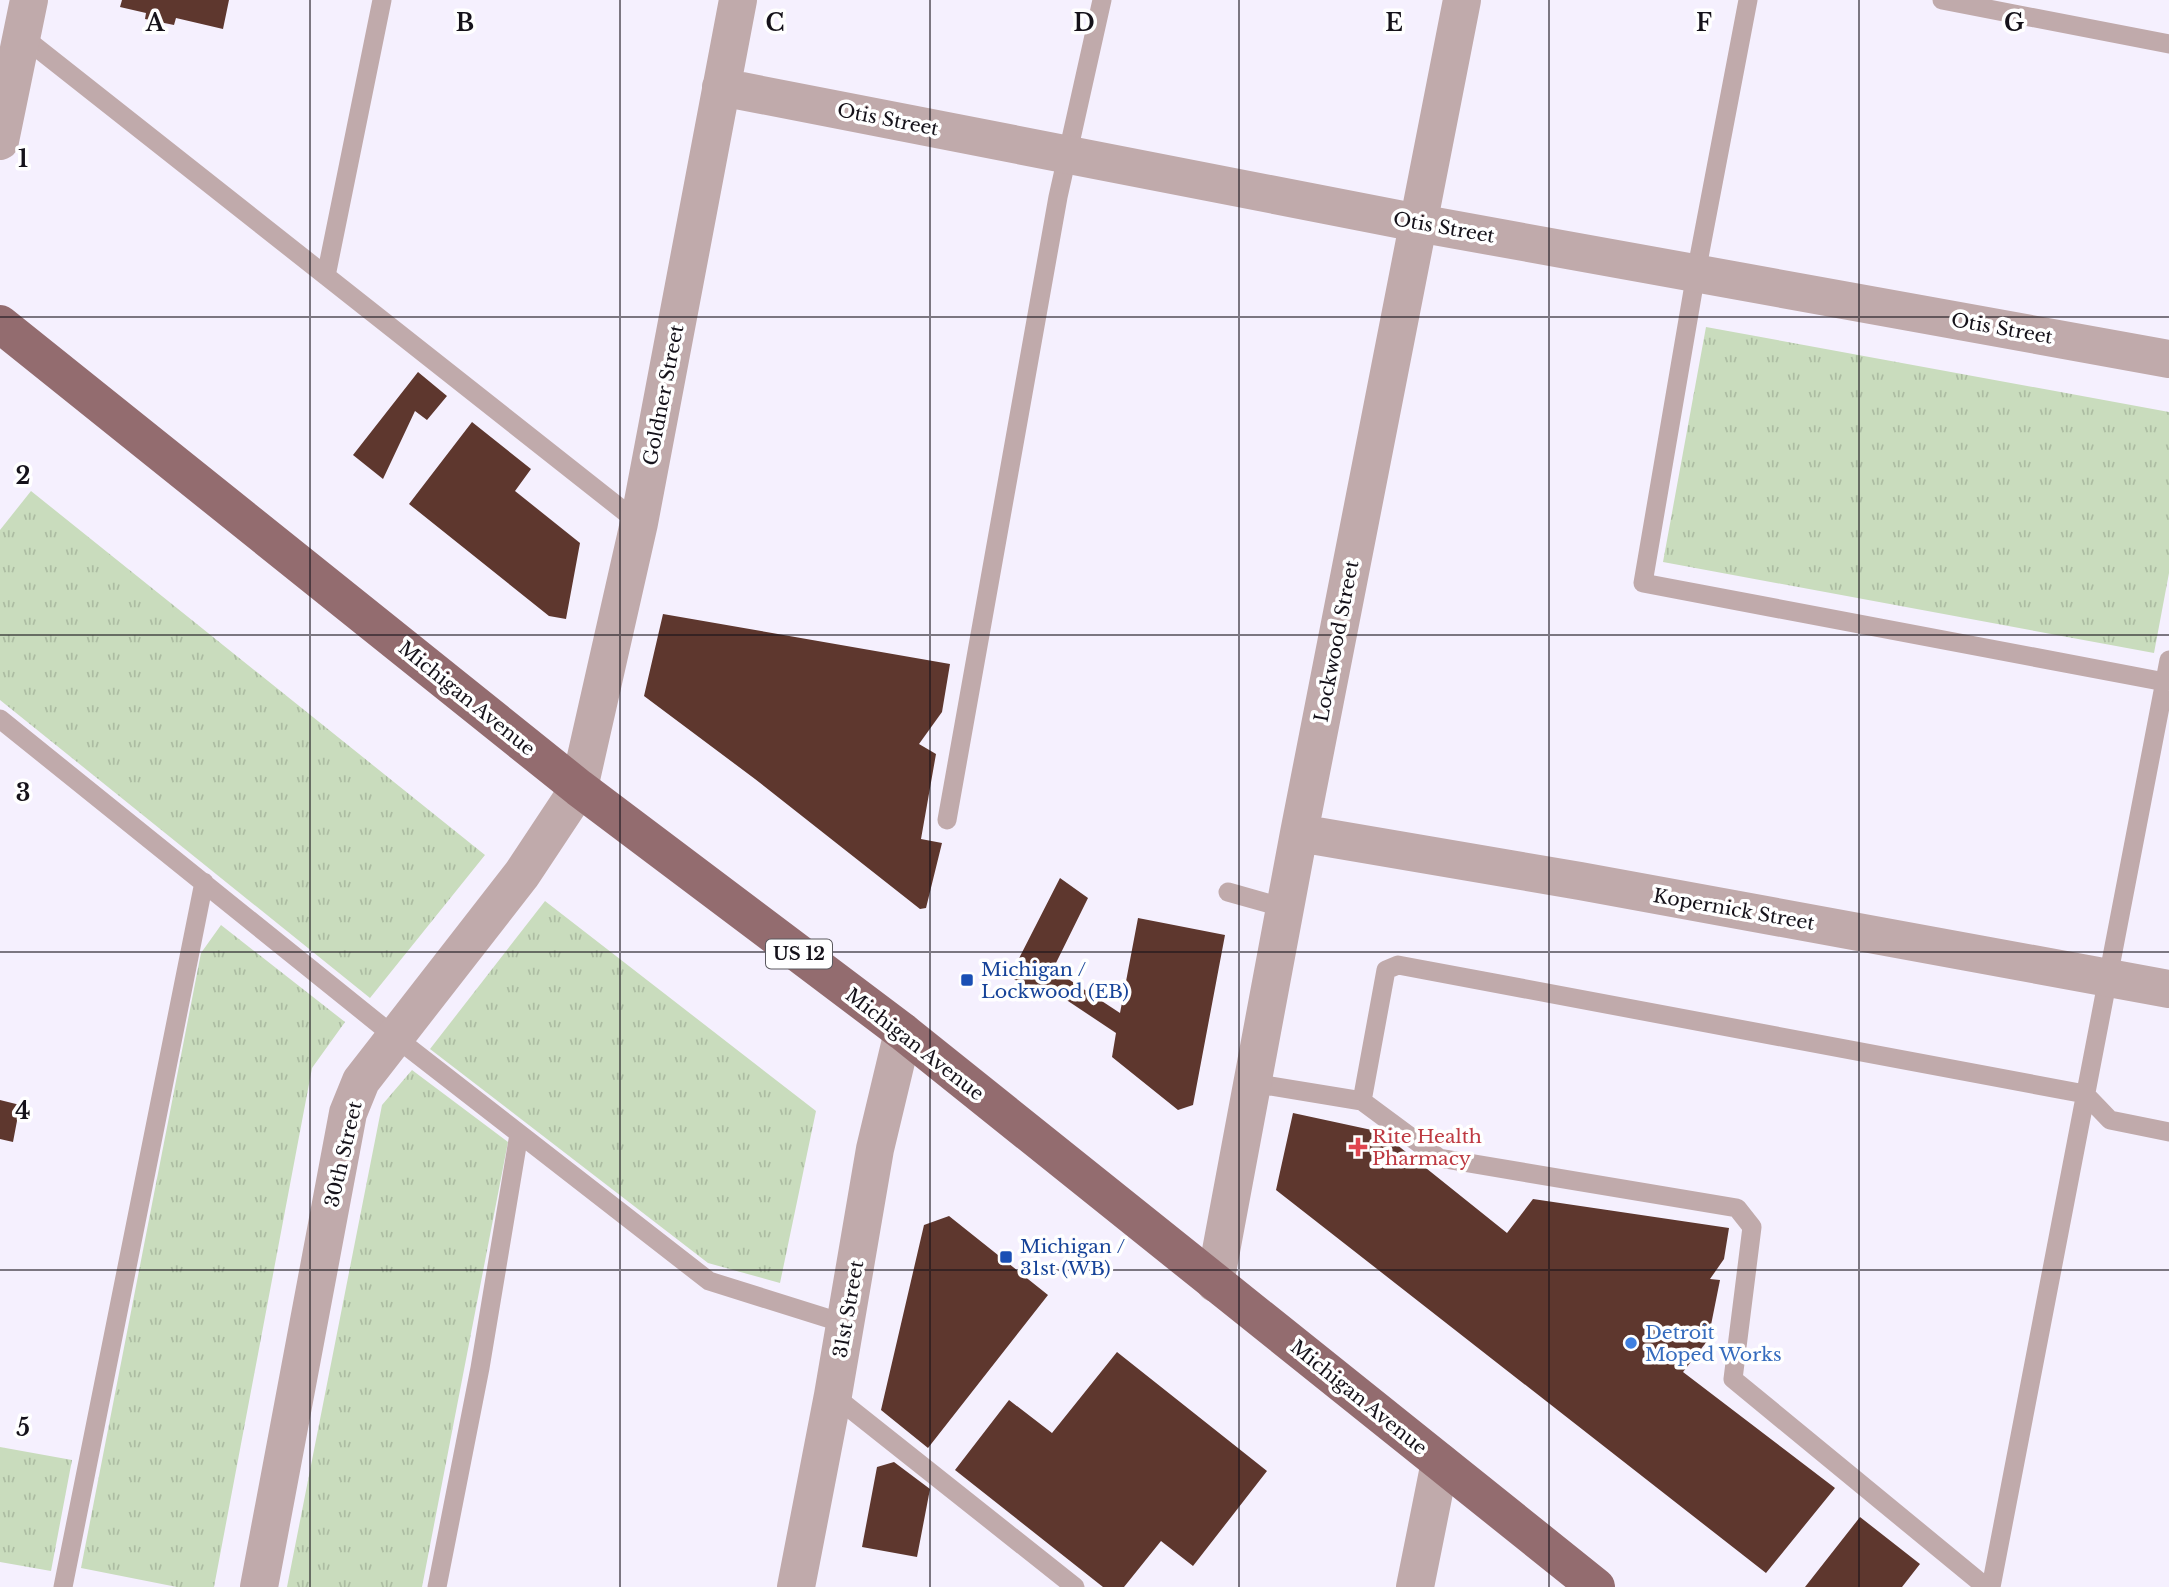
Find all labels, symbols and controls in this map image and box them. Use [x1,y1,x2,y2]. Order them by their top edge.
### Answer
text: A [145,9,166,37]
text: B [456,9,474,37]
text: C [766,9,784,37]
text: D [1073,9,1095,37]
text: E [1385,9,1403,37]
text: F [1696,9,1712,37]
text: G [2004,9,2024,37]
street label: Otis Street [835,98,941,141]
text: 1 [18,145,28,173]
street label: Otis Street [1391,207,1497,248]
street label: Otis Street [1949,308,2055,349]
street label: Goldner Street [639,322,689,468]
text: 2 [16,462,30,490]
street label: Lockwood Street [1310,557,1364,724]
street label: Michigan Avenue [394,636,540,760]
text: 3 [16,779,30,807]
street label: Kopernick Street [1651,884,1817,935]
road number: US 12 [766,939,832,968]
place label: Michigan / Lockwood (EB) [981,958,1129,1003]
marker: Michigan / Lockwood (EB) [959,972,975,988]
street label: Michigan Avenue [841,983,988,1105]
text: 4 [15,1097,31,1125]
street label: 30th Street [320,1098,367,1209]
place label: Rite Health Pharmacy [1372,1125,1482,1170]
marker: Rite Health Pharmacy [1350,1139,1366,1155]
place label: Michigan / 31st (WB) [1020,1235,1126,1280]
marker: Michigan / 31st (WB) [998,1249,1014,1265]
street label: 31st Street [829,1258,869,1360]
place label: Detroit Moped Works [1645,1321,1782,1366]
street label: Michigan Avenue [1286,1335,1432,1459]
marker: Detroit Moped Works [1623,1335,1639,1351]
text: 5 [16,1414,30,1442]

